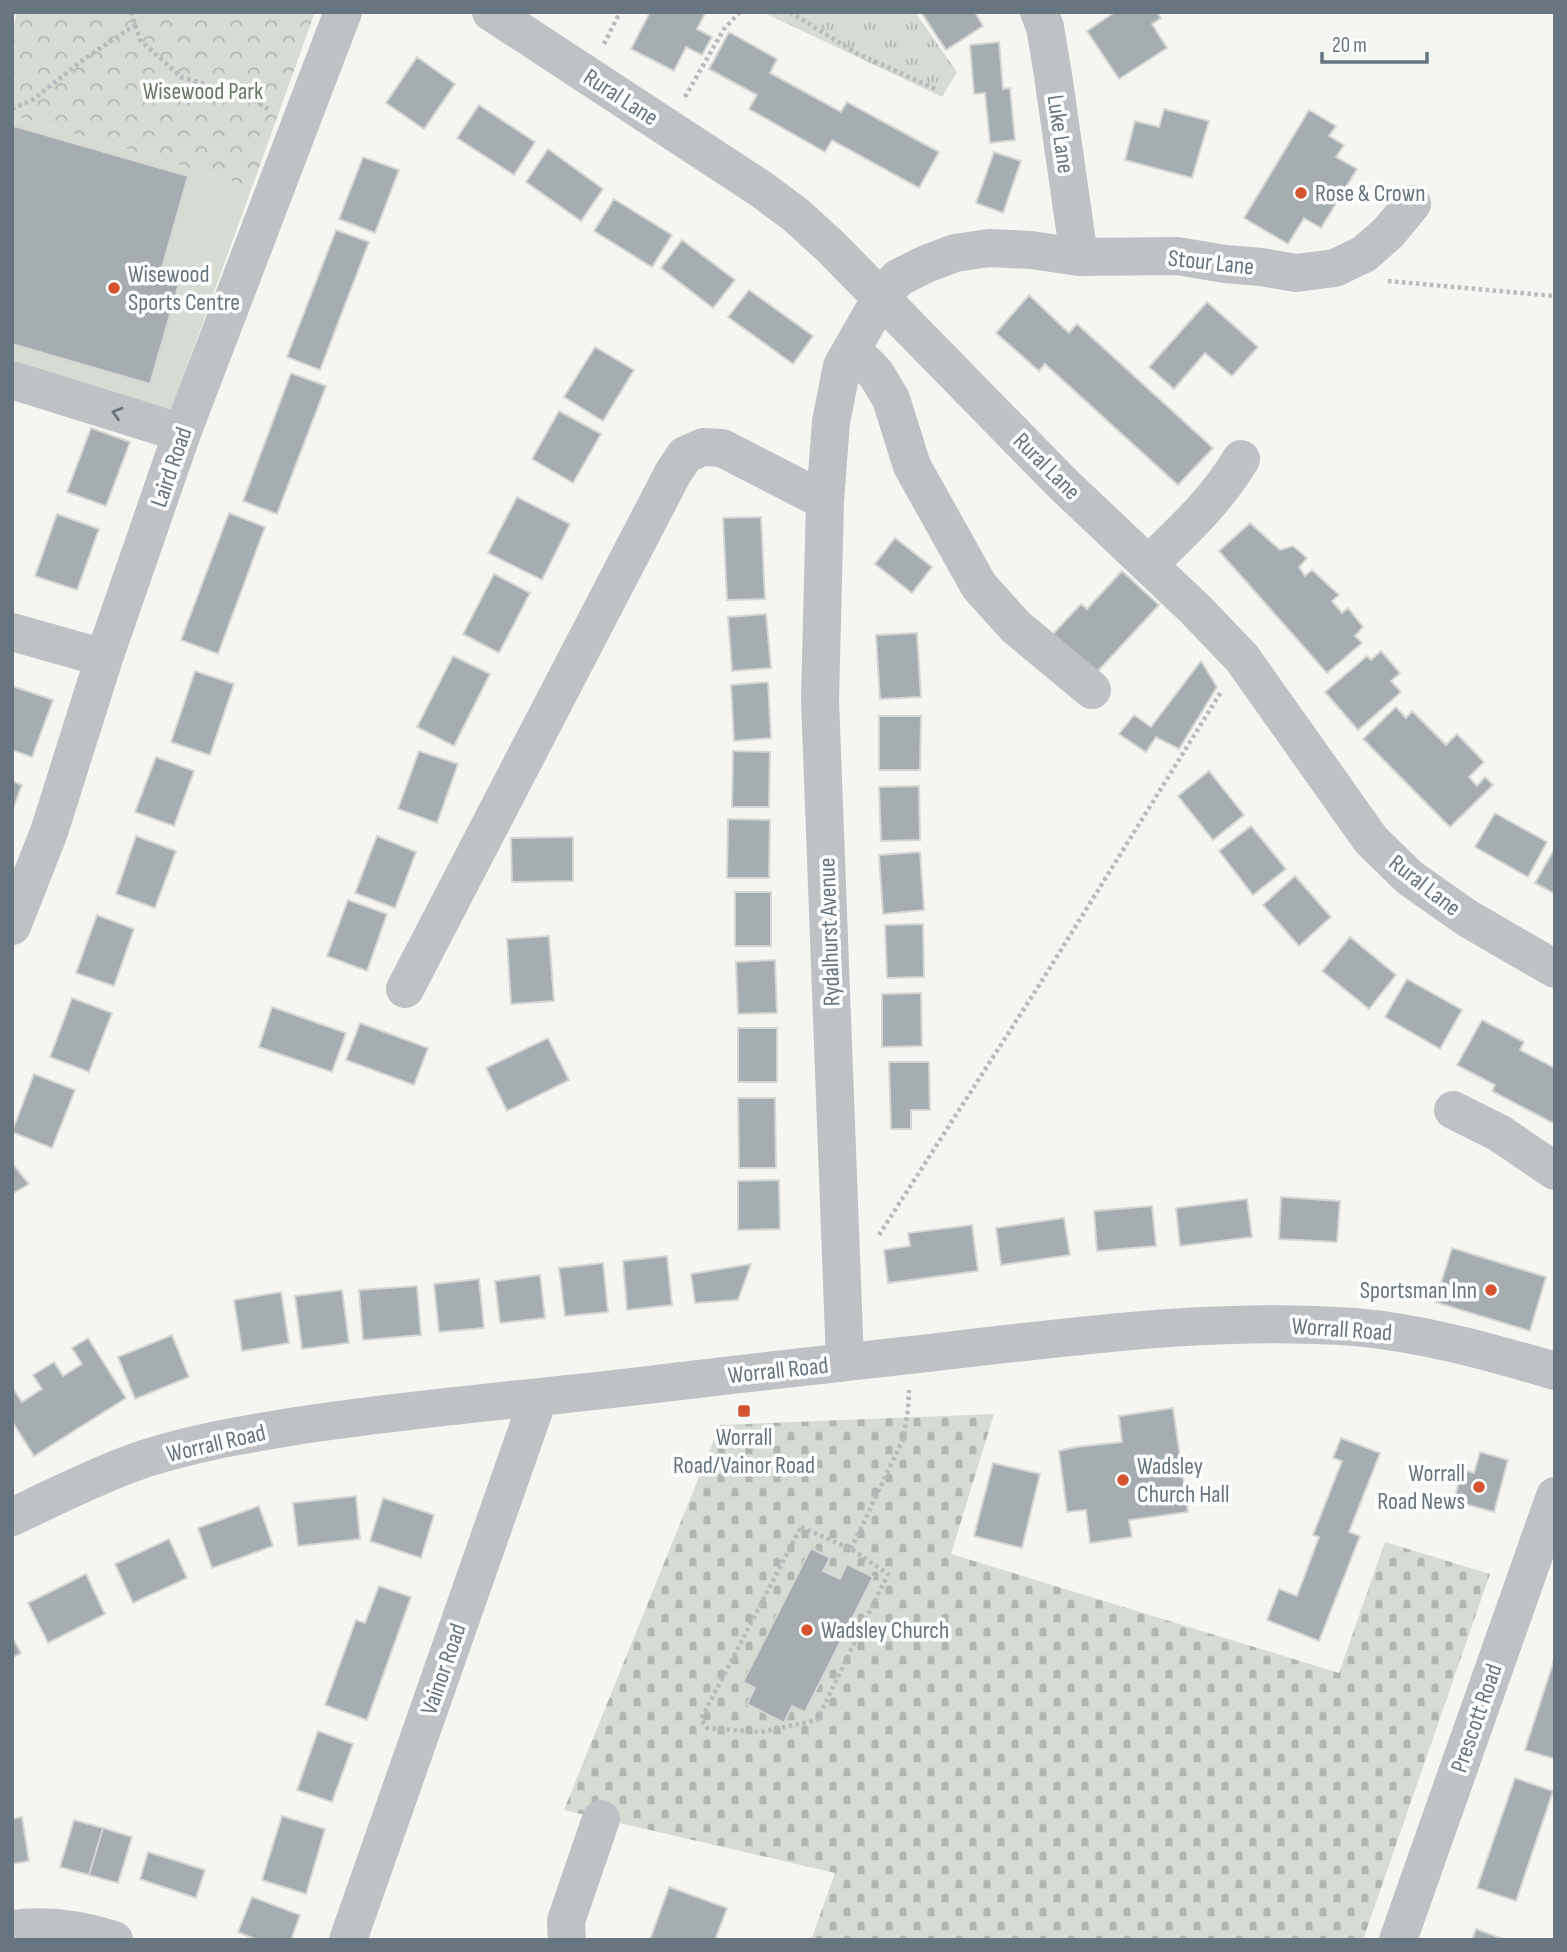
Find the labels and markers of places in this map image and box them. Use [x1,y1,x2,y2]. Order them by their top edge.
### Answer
place label: Rose & Crown [1315,179,1425,208]
marker: Rose & Crown [1293,185,1309,201]
place label: Wisewood Sports Centre [128,260,240,317]
marker: Wisewood Sports Centre [106,280,122,296]
place label: Sportsman Inn [1360,1276,1477,1305]
marker: Sportsman Inn [1483,1282,1499,1298]
marker: Worrall Road/Vainor Road [736,1403,752,1419]
place label: Worrall Road/Vainor Road [673,1423,815,1480]
place label: Wadsley Church Hall [1137,1452,1230,1509]
place label: Worrall Road News [1377,1459,1465,1516]
marker: Wadsley Church Hall [1115,1472,1131,1488]
marker: Worrall Road News [1471,1479,1487,1495]
place label: Wadsley Church [821,1616,949,1645]
marker: Wadsley Church [799,1622,815,1638]

